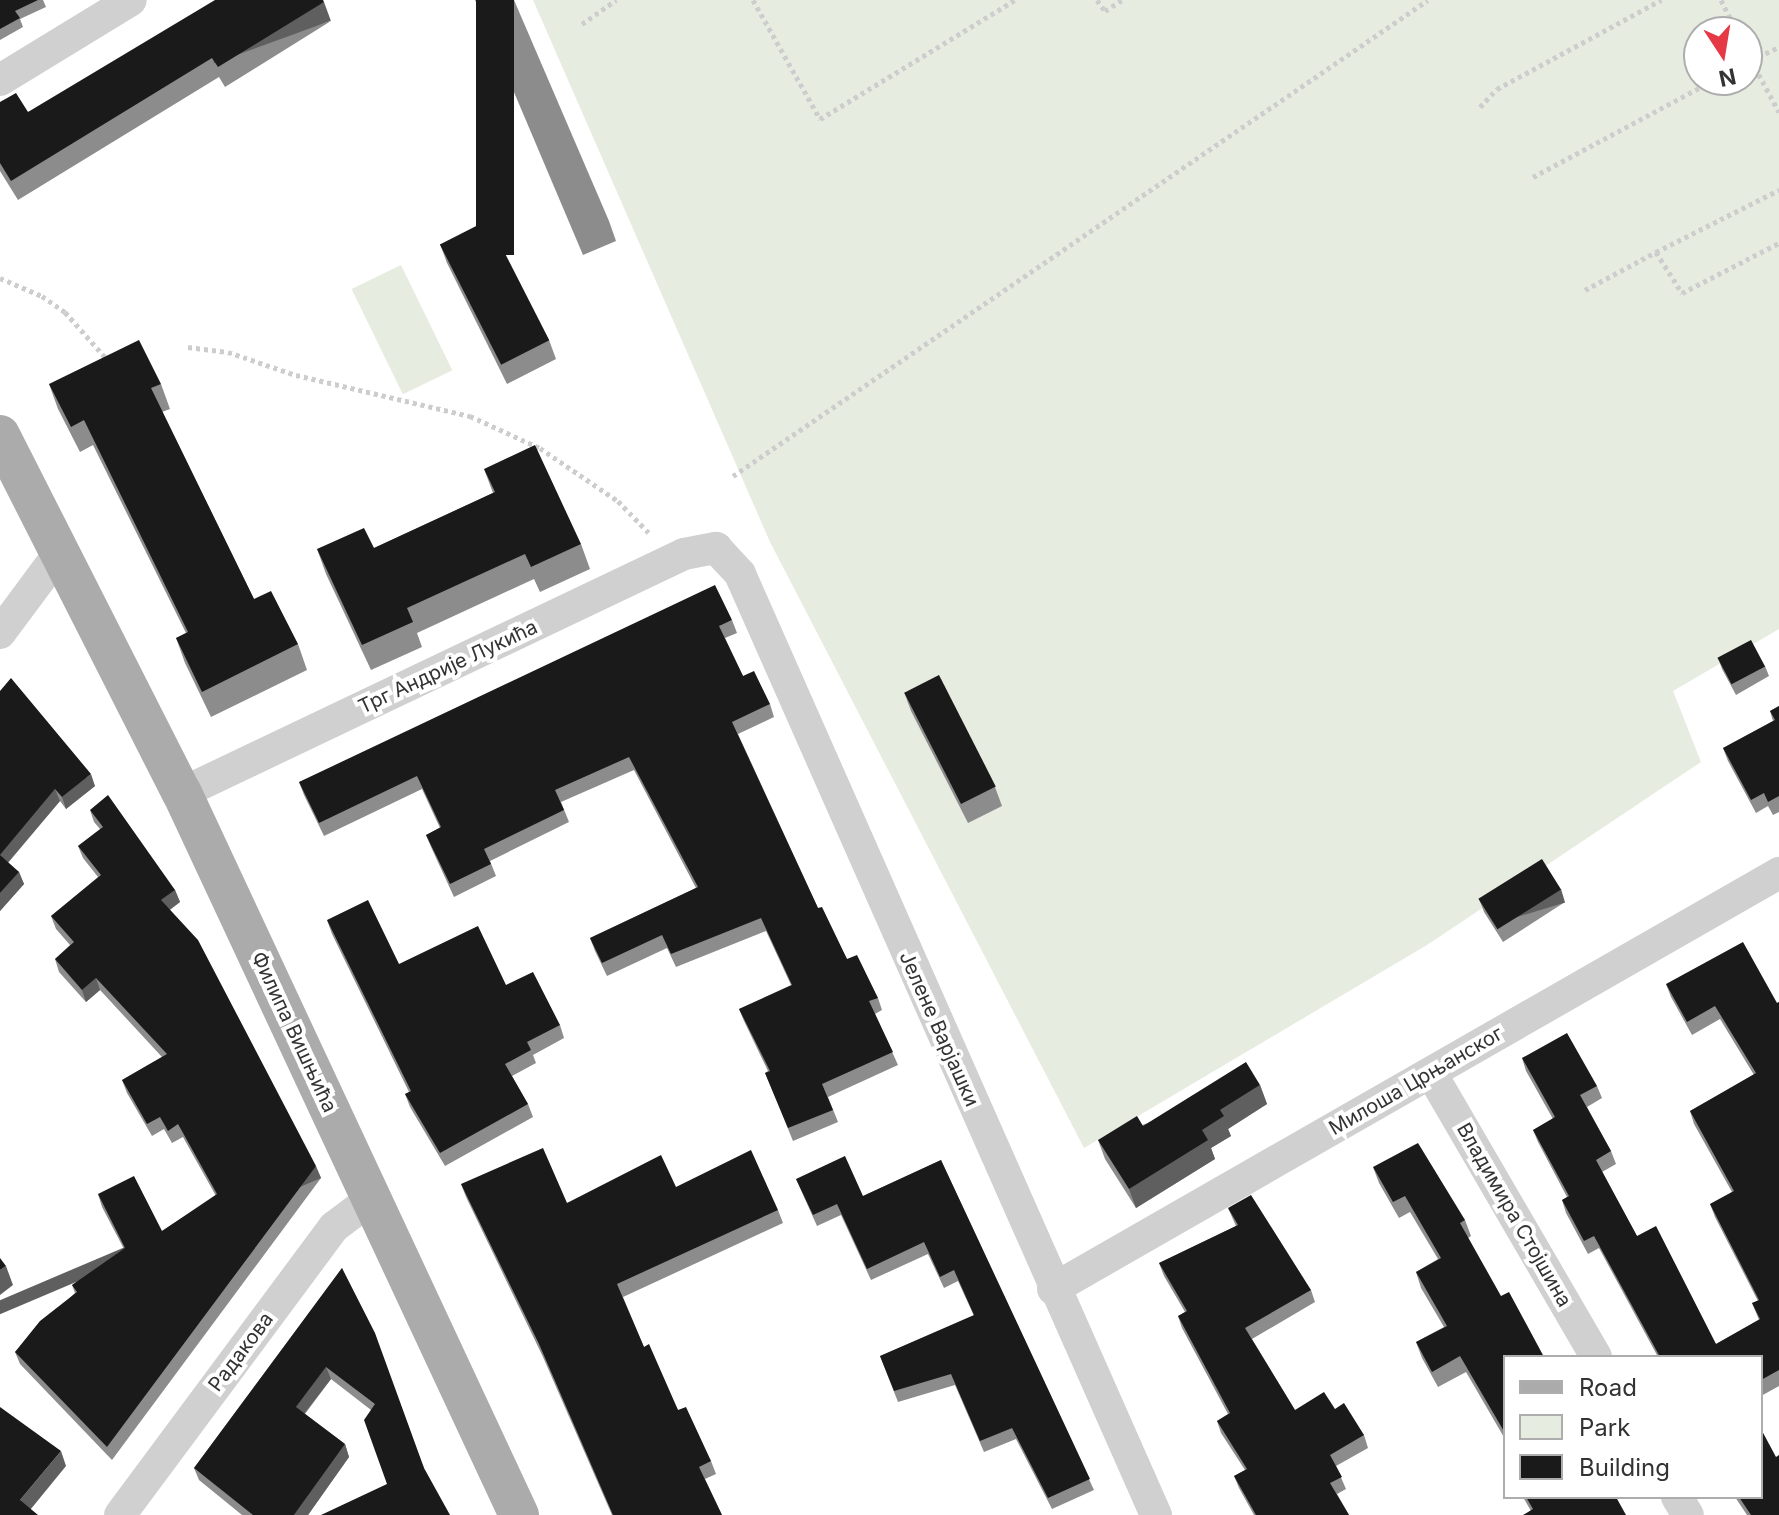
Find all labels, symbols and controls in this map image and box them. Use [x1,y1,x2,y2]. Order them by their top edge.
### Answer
north arrow [1683,16,1763,96]
text: N [1717,63,1738,92]
street label: Трг Андрије Лукића [355,615,541,719]
street label: Филипа Вишњића [246,948,342,1116]
street label: Јелене Варјашки [894,948,984,1110]
street label: Милоша Црњанског [1325,1021,1507,1141]
street label: Владимира Стојшина [1451,1119,1577,1311]
street label: Радакова [204,1308,278,1396]
legend [1503,1355,1763,1499]
text: Road [1579,1373,1637,1402]
text: Park [1579,1413,1630,1442]
text: Building [1579,1453,1670,1482]

